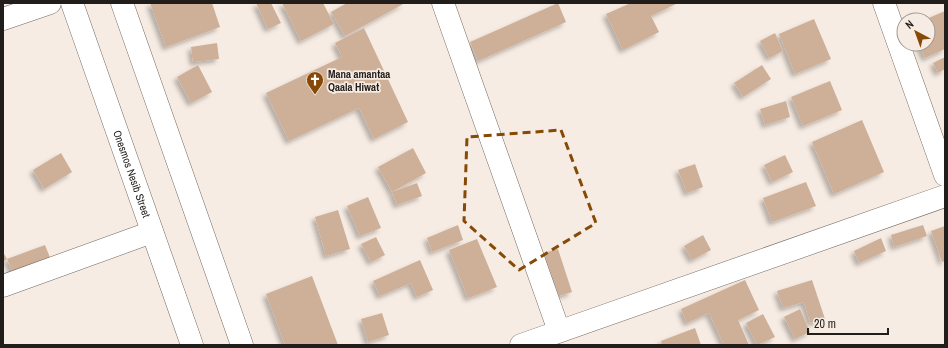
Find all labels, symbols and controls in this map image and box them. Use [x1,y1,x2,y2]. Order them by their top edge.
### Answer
north arrow [896,12,936,52]
text: N [902,17,916,32]
place label: Mana amantaa Qaala Hiwat [328,67,390,94]
church icon: Mana amantaa Qaala Hiwat [305,70,325,95]
street label: Onesmos Nesib Street [110,128,154,220]
scale bar [808,310,888,336]
text: 20 m [814,316,836,332]

